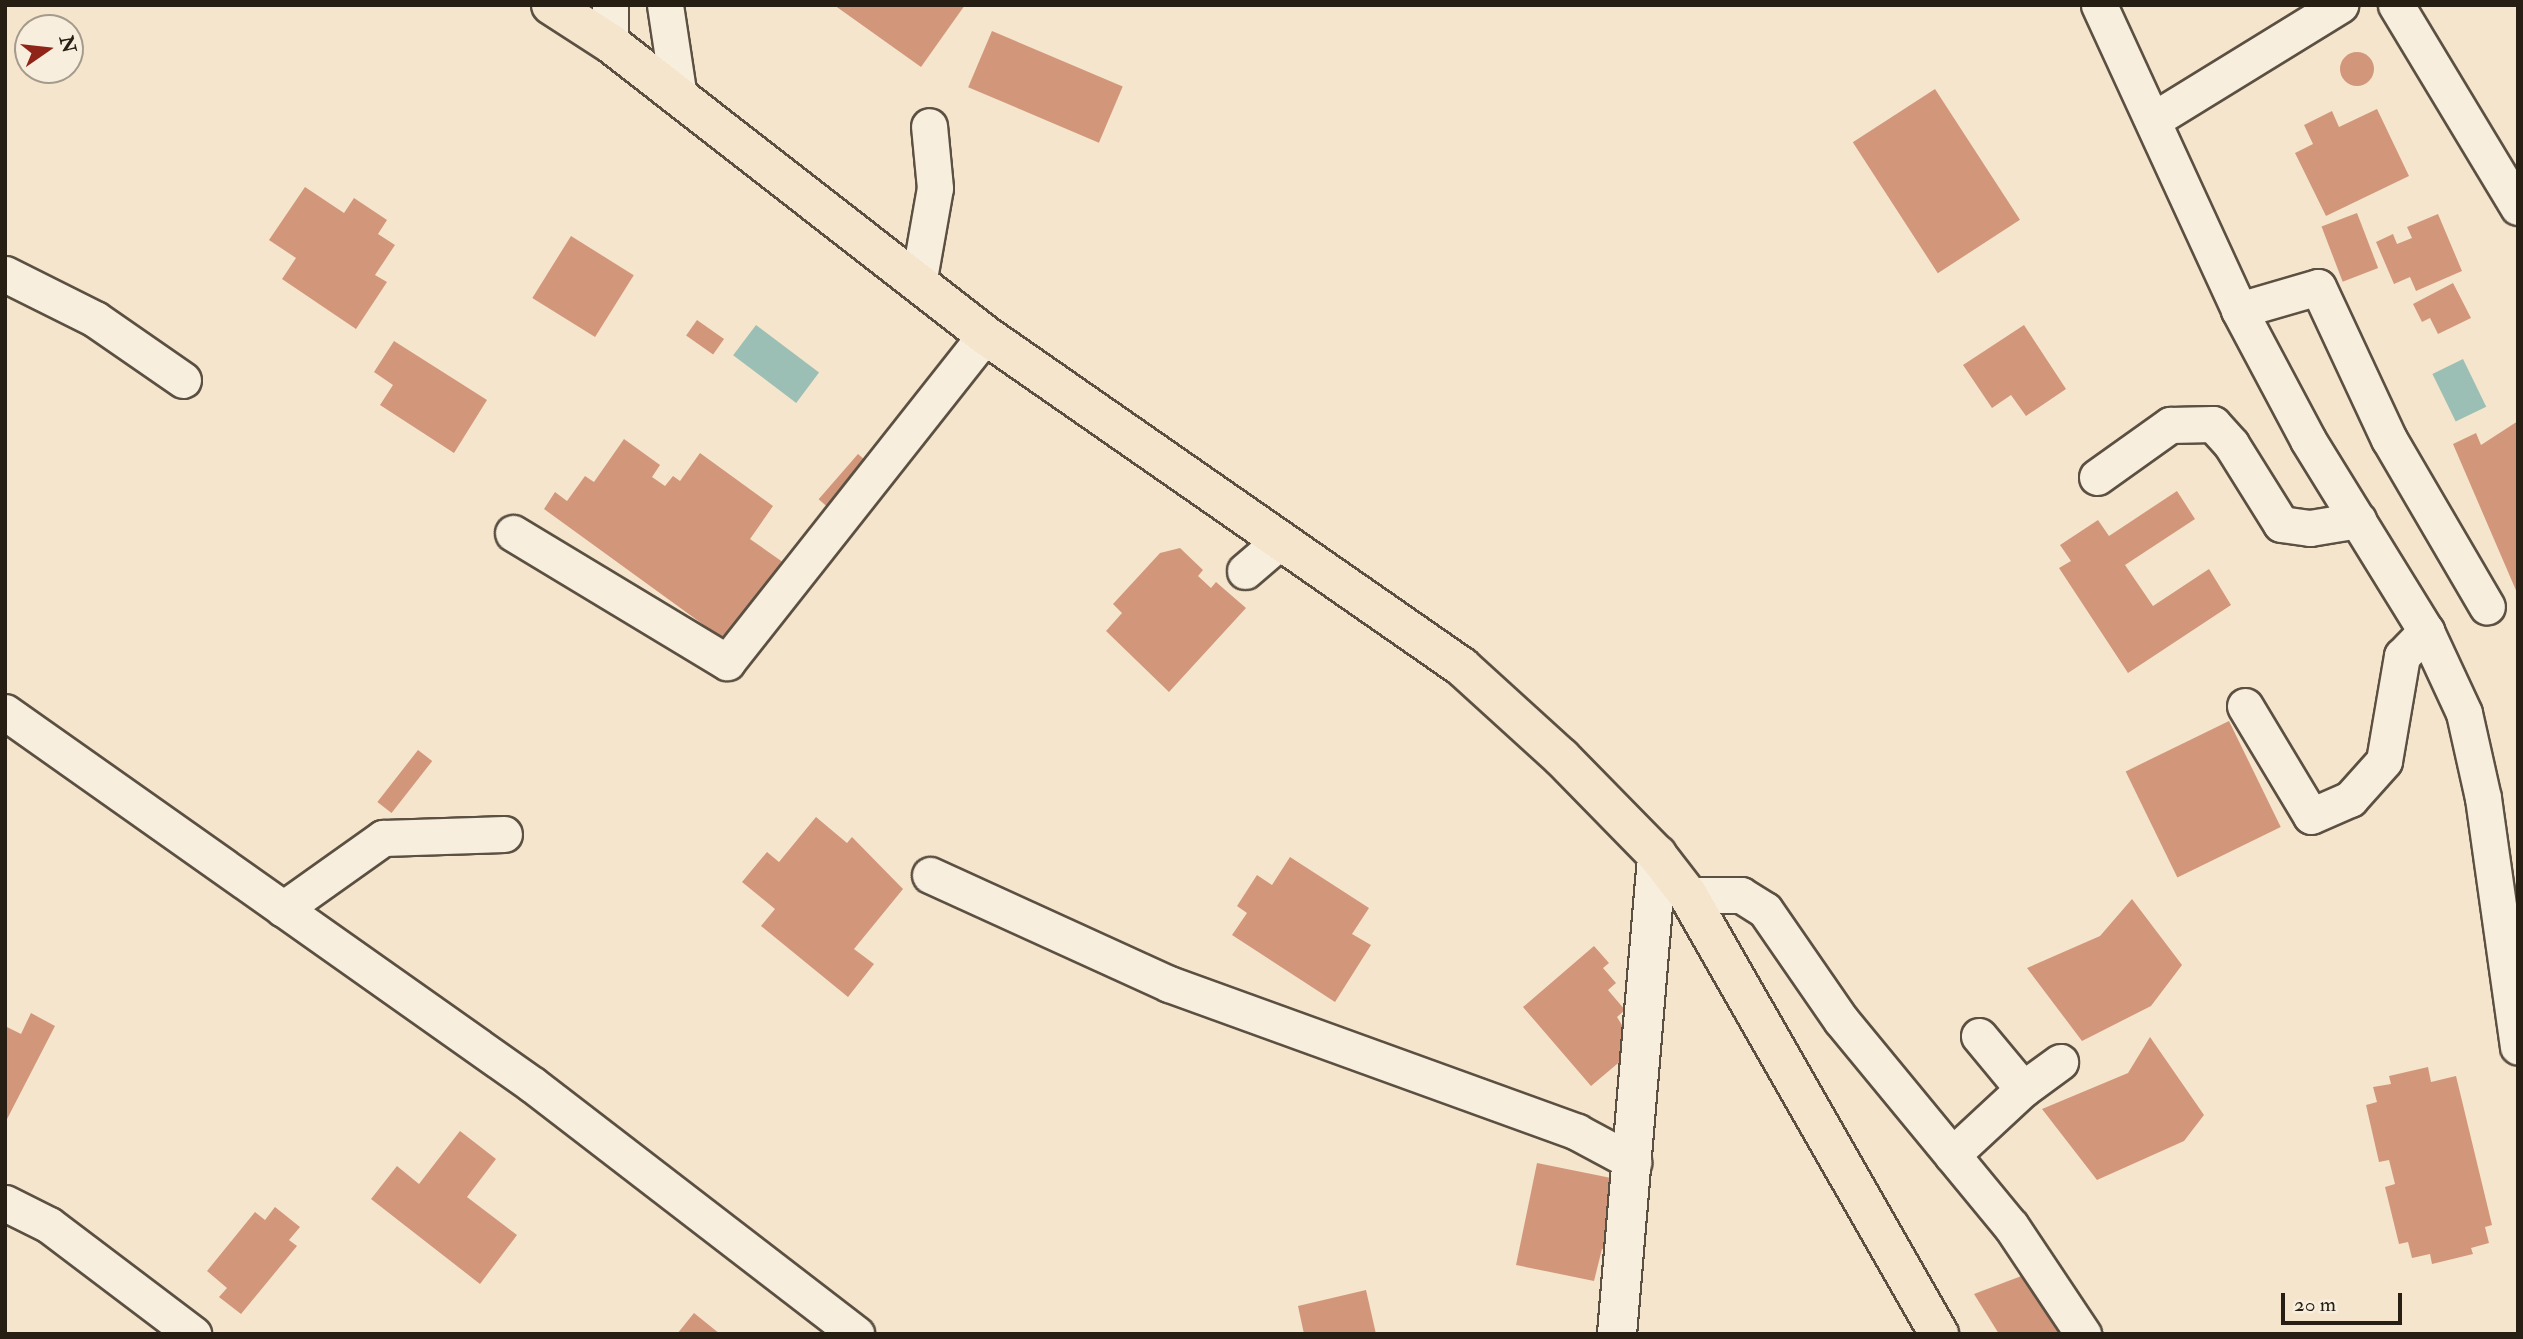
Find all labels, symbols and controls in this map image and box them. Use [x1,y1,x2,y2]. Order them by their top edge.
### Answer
north arrow [14,14,84,84]
text: N [54,33,81,56]
scale bar [2285,1280,2406,1324]
text: 20 m [2294,1291,2336,1318]

